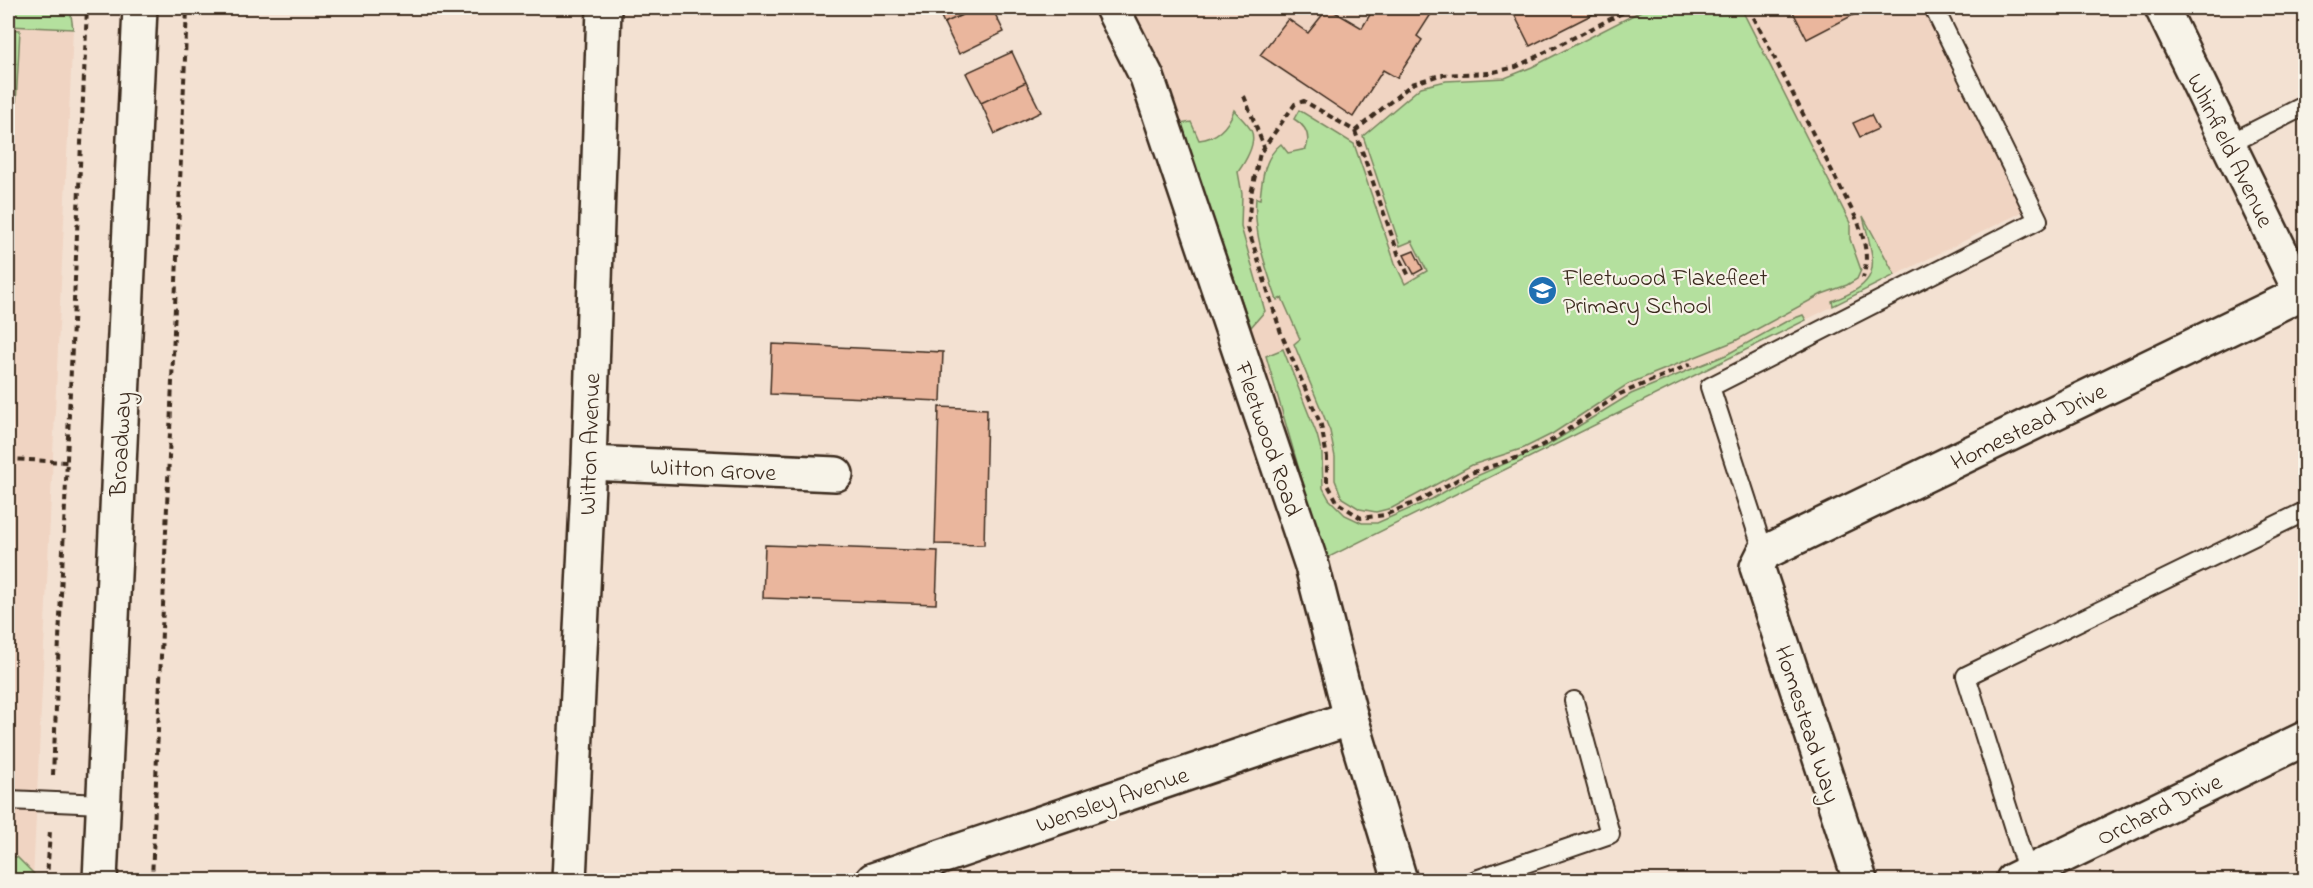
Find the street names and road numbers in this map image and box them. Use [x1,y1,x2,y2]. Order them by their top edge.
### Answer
street label: Whinfield Avenue [2176,68,2281,234]
street label: Fleetwood Road [1224,357,1310,522]
street label: Witton Avenue [572,372,611,516]
street label: Homestead Drive [1945,375,2113,481]
street label: Broadway [102,391,144,498]
street label: Witton Grove [649,451,777,492]
street label: Homestead Way [1763,641,1848,809]
street label: Wensley Avenue [1032,759,1194,845]
street label: Orchard Drive [2092,766,2229,857]

